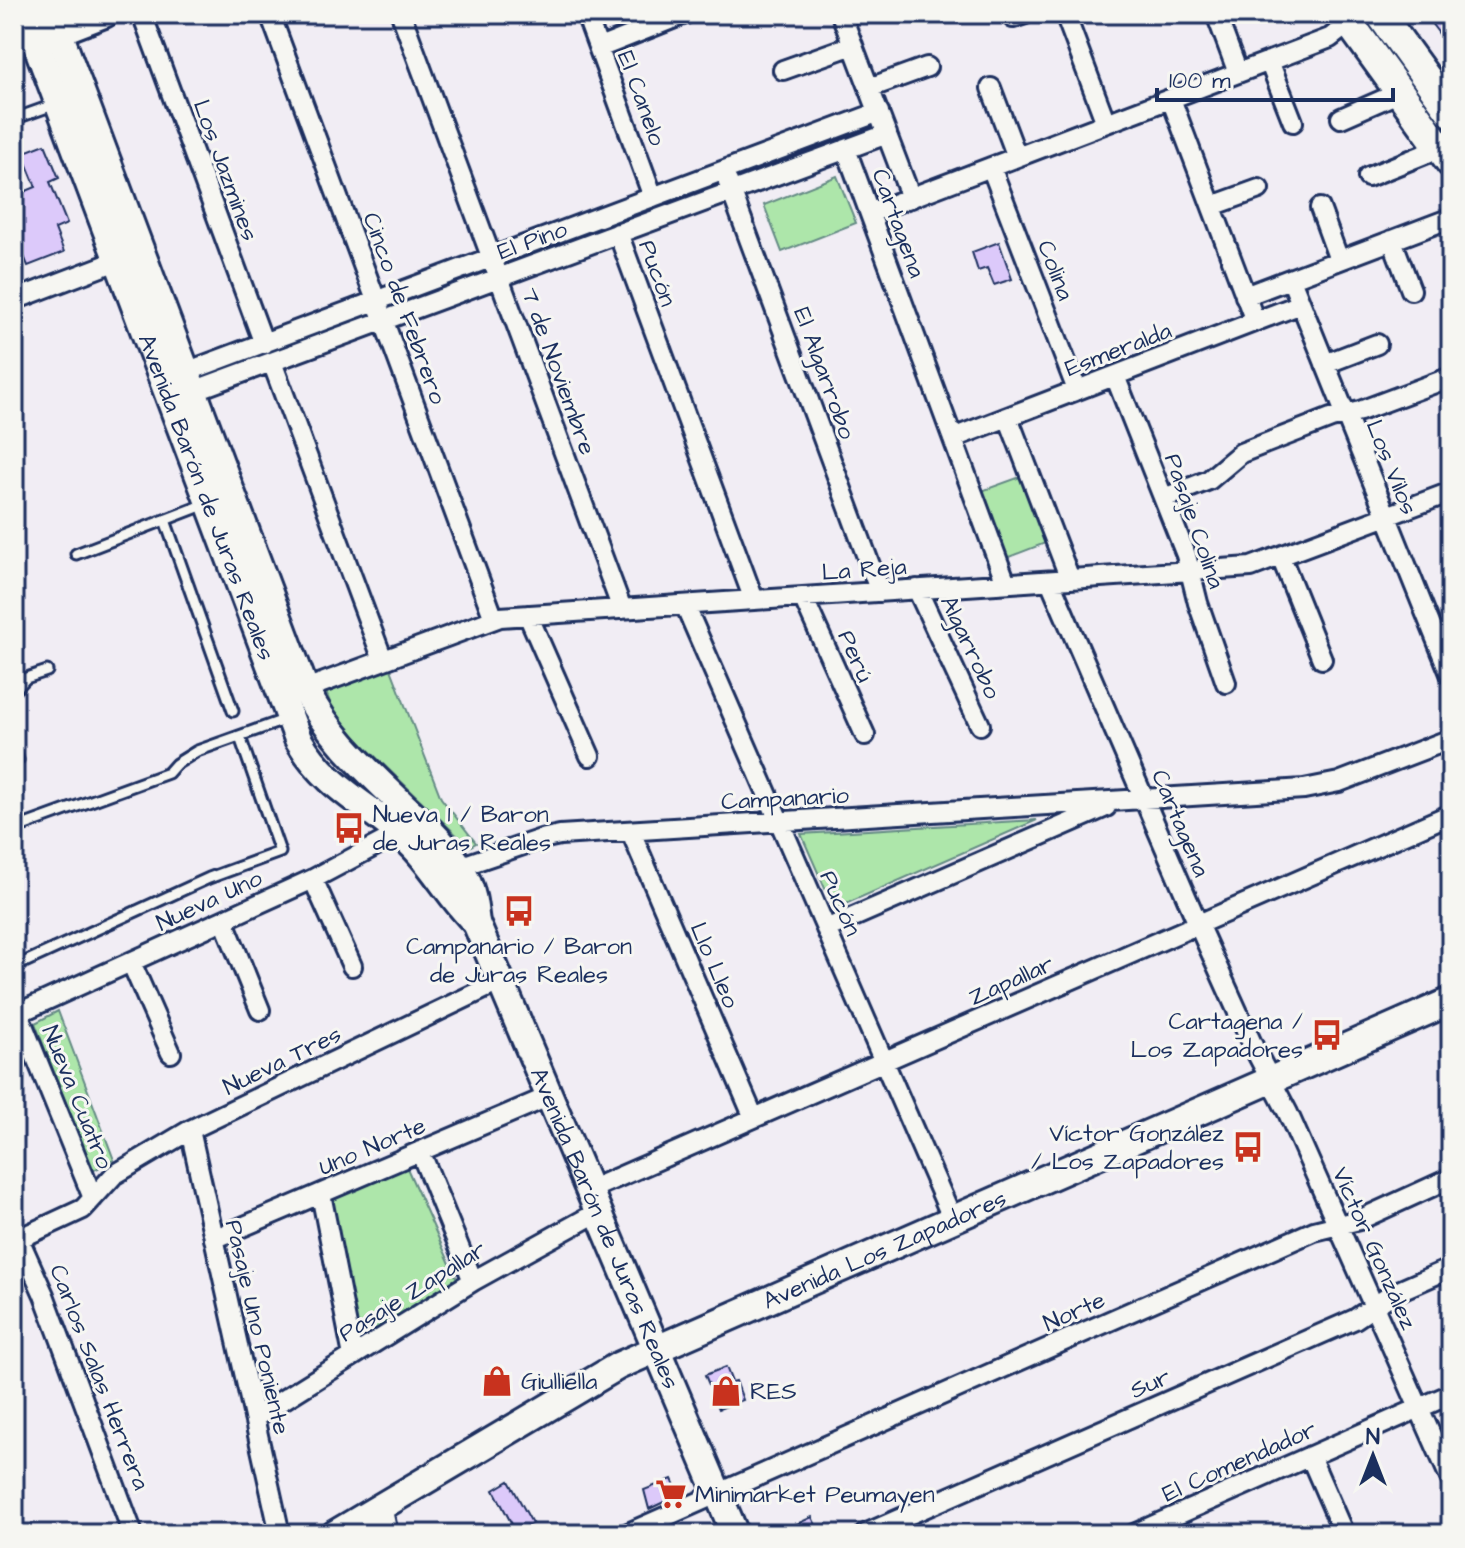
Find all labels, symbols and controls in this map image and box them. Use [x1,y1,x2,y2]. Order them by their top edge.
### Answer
street label: El Canelo [608,46,674,151]
scale bar [1157,52,1393,102]
text: 100 m [1169,64,1231,98]
street label: Los Jazmines [184,95,266,246]
street label: Cartagena [862,164,934,283]
street label: Cinco de Febrero [354,208,455,409]
street label: El Pino [493,212,572,269]
street label: Pucón [629,235,685,311]
street label: Colina [1028,235,1082,305]
street label: 7 de Noviembre [512,283,604,460]
street label: El Algarrobo [783,303,864,445]
street label: Esmeralda [1060,314,1177,386]
street label: Avenida Barón de Juras Reales [129,329,283,665]
street label: Los Vilos [1357,415,1426,520]
street label: Pasaje Colina [1155,449,1233,593]
street label: La Reja [820,550,908,590]
street label: Algarrobo [930,590,1009,706]
street label: Perú [829,625,882,688]
street label: Cartagena [1141,764,1218,883]
street label: Campanario [720,779,850,819]
place label: Nueva 1 / Baron de Juras Reales [373,798,551,860]
bus stop icon: Nueva 1 / Baron de Juras Reales [332,811,366,845]
street label: Nueva Uno [151,861,268,940]
street label: Pucón [811,865,869,941]
bus stop icon: Campanario / Baron de Juras Reales [502,894,536,928]
street label: Llo Lleo [681,917,748,1014]
place label: Campanario / Baron de Juras Reales [406,930,632,992]
street label: Zapallar [964,947,1059,1015]
place label: Cartagena / Los Zapadores [1131,1005,1303,1067]
street label: Nueva Tres [218,1018,347,1104]
bus stop icon: Cartagena / Los Zapadores [1310,1018,1344,1052]
street label: Nueva Cuatro [33,1020,122,1175]
street label: Avenida Barón de Juras Reales [521,1062,688,1394]
street label: Uno Norte [314,1109,431,1185]
place label: Víctor González / Los Zapadores [1031,1117,1224,1179]
bus stop icon: Víctor González / Los Zapadores [1231,1130,1265,1164]
street label: Víctor González [1323,1162,1425,1335]
street label: Avenida Los Zapadores [758,1182,1012,1319]
street label: Pasaje Uno Poniente [216,1217,298,1438]
street label: Pasaje Zapallar [332,1233,493,1351]
street label: Carlos Salas Herrera [40,1260,158,1495]
street label: Norte [1038,1283,1111,1341]
street label: Sur [1125,1360,1176,1408]
shop icon: Giulliella [480,1364,514,1398]
place label: Giulliella [521,1365,597,1399]
shop icon: RES [709,1374,743,1408]
place label: RES [750,1375,797,1409]
street label: El Comendador [1157,1413,1322,1511]
north arrow [1333,1416,1413,1496]
text: N [1366,1422,1380,1453]
supermarket icon: Minimarket Peumayen [654,1477,688,1511]
place label: Minimarket Peumayen [695,1478,935,1513]

